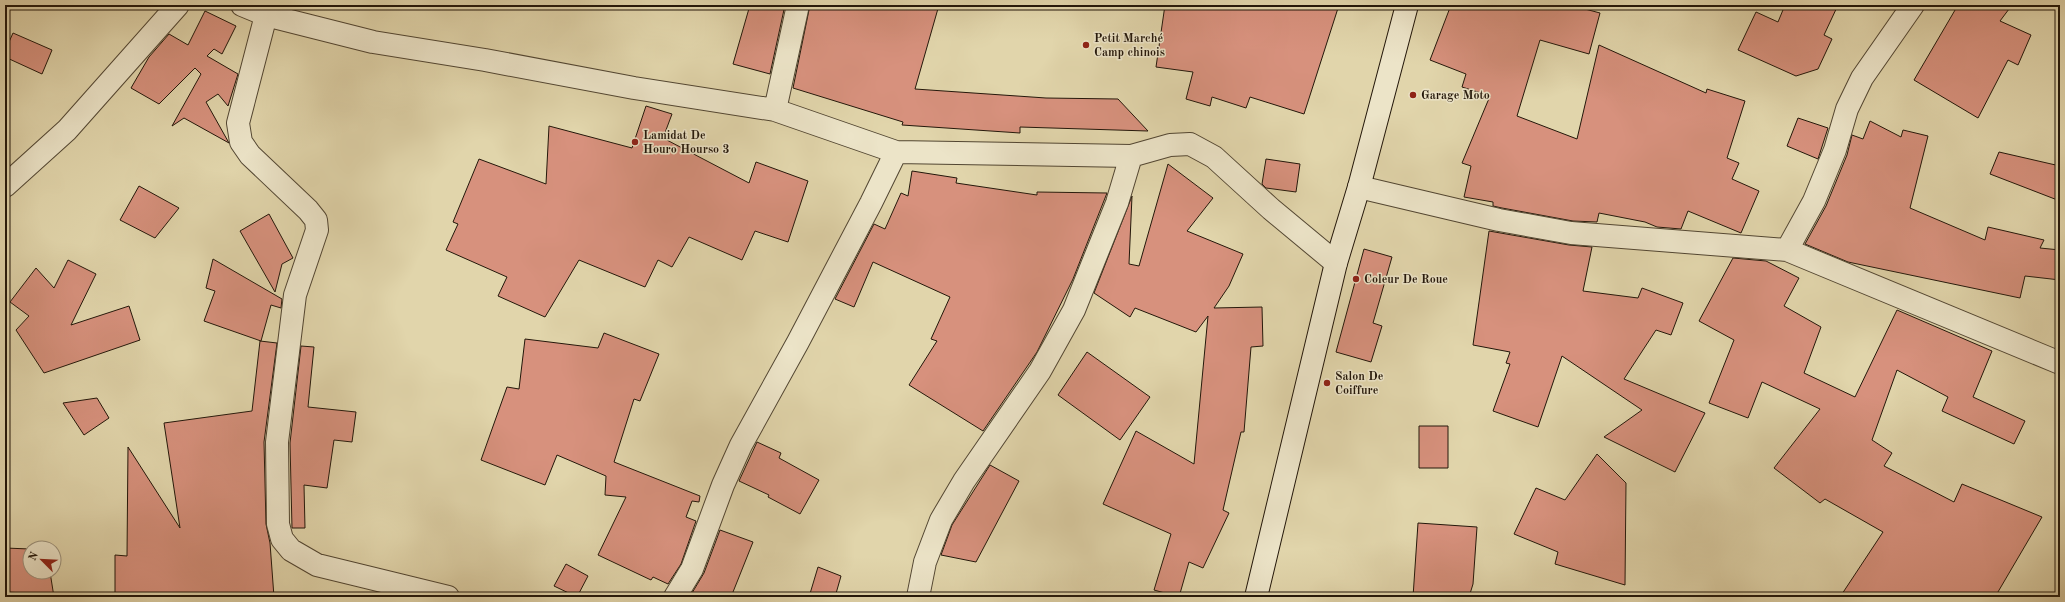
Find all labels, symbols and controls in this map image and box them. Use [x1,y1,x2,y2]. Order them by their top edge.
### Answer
place label: Petit Marché Camp chinois [1094,33,1165,59]
marker: Petit Marché Camp chinois [1081,40,1091,50]
marker: Garage Moto [1408,90,1418,100]
place label: Garage Moto [1421,90,1490,102]
place label: Lamidat De Houro Hourso 3 [643,130,729,156]
marker: Lamidat De Houro Hourso 3 [630,137,640,147]
marker: Coleur De Roue [1351,274,1361,284]
place label: Coleur De Roue [1364,274,1448,286]
place label: Salon De Coiffure [1335,371,1384,397]
marker: Salon De Coiffure [1322,378,1332,388]
north arrow [22,540,62,580]
text: N [28,550,41,563]

